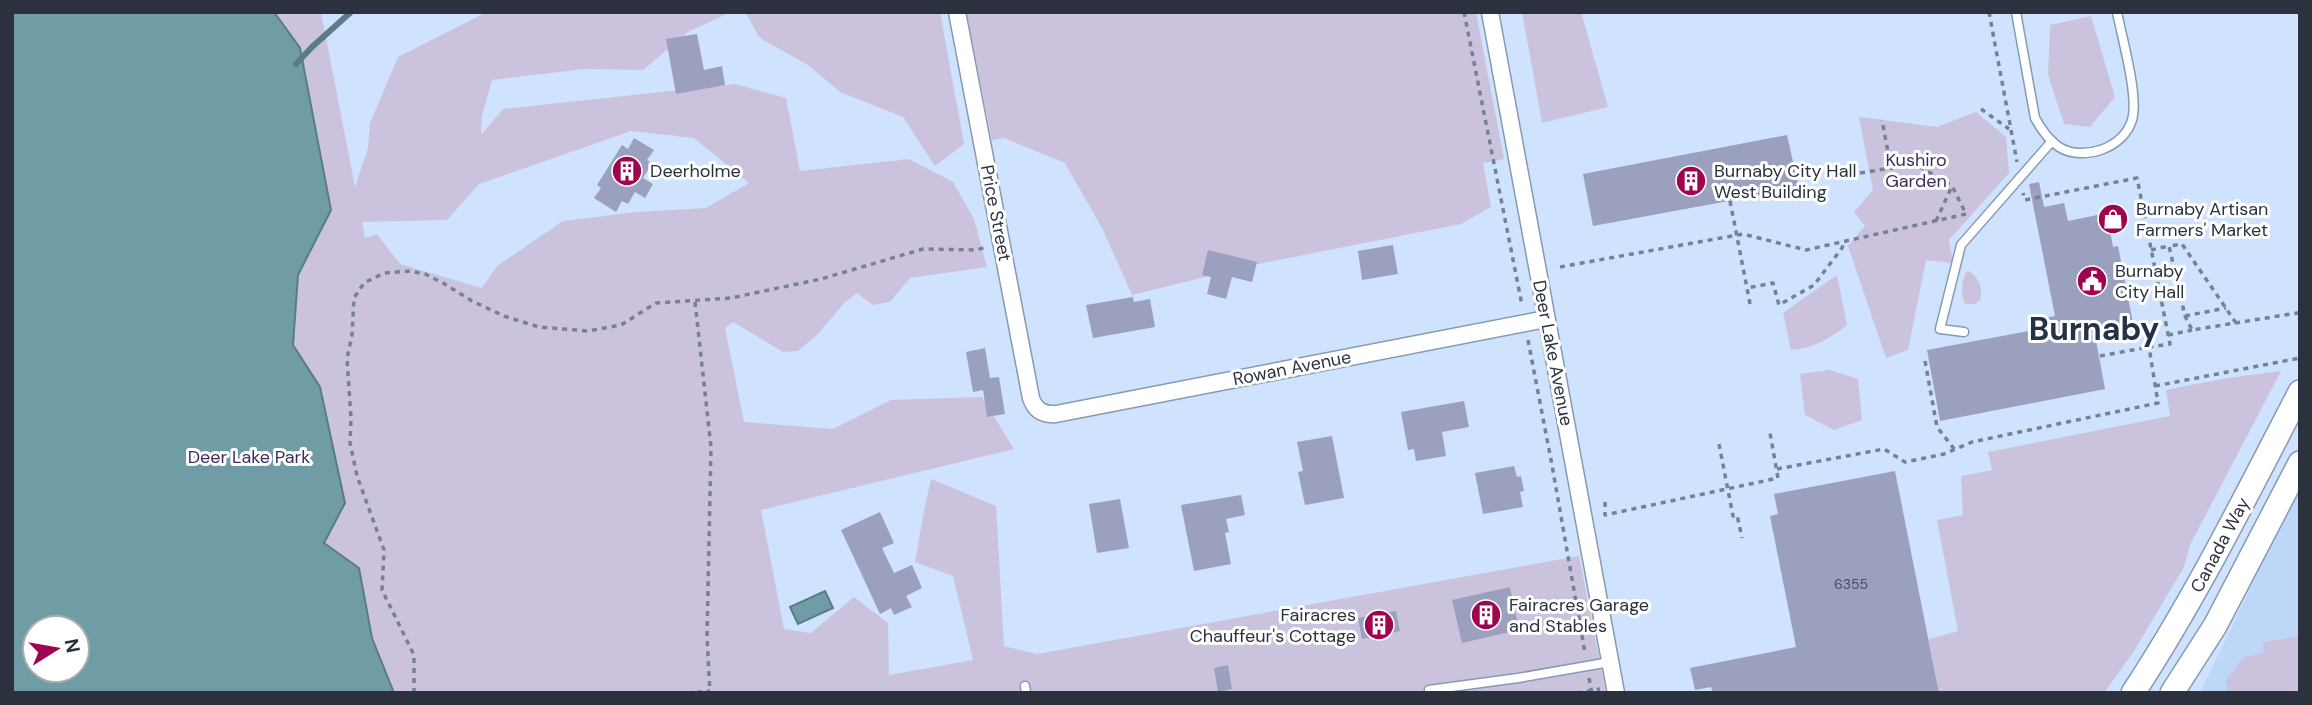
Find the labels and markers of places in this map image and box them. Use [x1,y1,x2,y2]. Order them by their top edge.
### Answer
building icon: Deerholme [610,154,644,188]
place label: Deerholme [650,159,741,183]
place label: Burnaby City Hall West Building [1714,159,1856,204]
building icon: Burnaby City Hall West Building [1674,164,1708,198]
place label: Burnaby Artisan Farmers' Market [2136,197,2268,242]
shop icon: Burnaby Artisan Farmers' Market [2096,202,2130,236]
place label: Burnaby City Hall [2115,259,2184,304]
public building icon: Burnaby City Hall [2075,264,2109,298]
place label: Fairacres Garage and Stables [1509,593,1649,638]
building icon: Fairacres Garage and Stables [1469,598,1503,632]
place label: Fairacres Chauffeur's Cottage [1190,603,1356,648]
building icon: Fairacres Chauffeur's Cottage [1362,608,1396,642]

